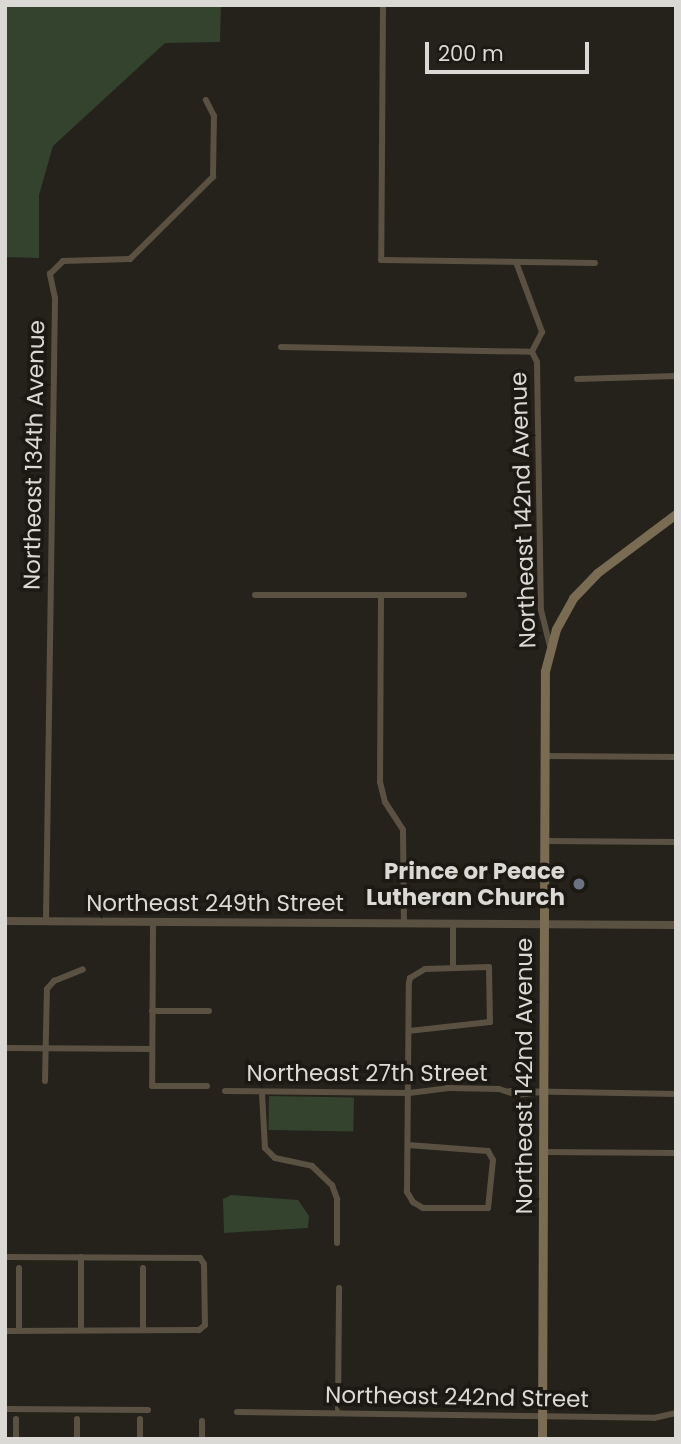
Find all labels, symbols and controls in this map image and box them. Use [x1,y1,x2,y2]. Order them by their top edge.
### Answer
scale bar [429,28,594,72]
text: 200 m [438,39,504,68]
street label: Northeast 134th Avenue [18,320,50,590]
street label: Northeast 142nd Avenue [504,371,542,649]
place label: Prince or Peace Lutheran Church [366,857,565,911]
marker: Prince or Peace Lutheran Church [571,876,587,892]
street label: Northeast 249th Street [86,889,344,917]
street label: Northeast 142nd Avenue [510,938,538,1214]
street label: Northeast 27th Street [246,1059,488,1087]
street label: Northeast 242nd Street [325,1381,589,1413]

